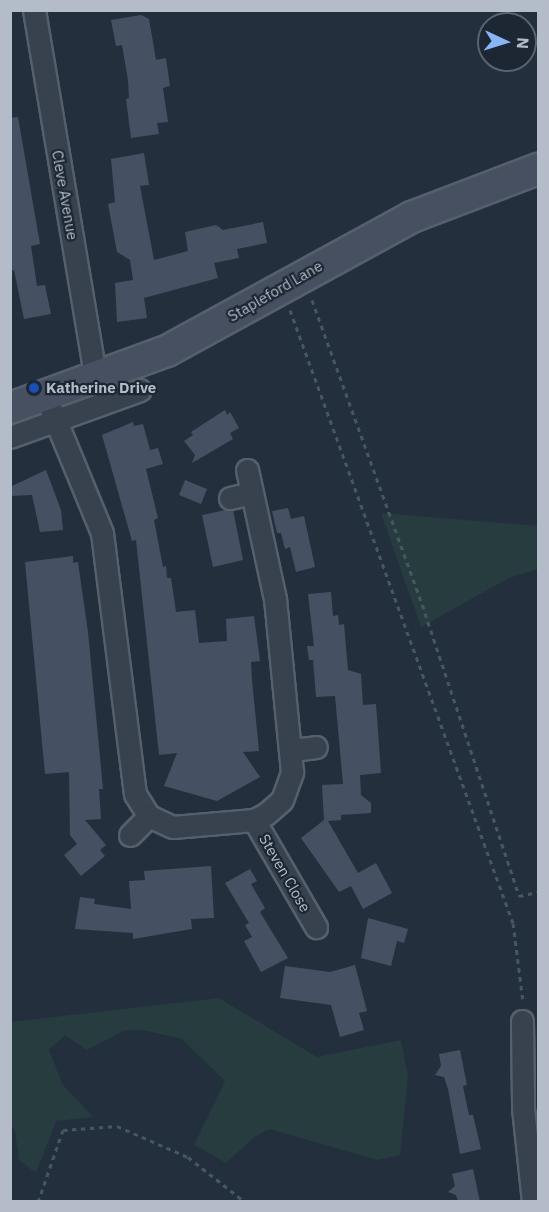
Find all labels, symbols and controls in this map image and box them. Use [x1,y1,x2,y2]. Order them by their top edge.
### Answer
north arrow [477,12,537,72]
text: N [513,37,533,50]
street label: Cleve Avenue [48,149,82,241]
street label: Stapleford Lane [225,257,325,325]
place label: Katherine Drive [46,379,156,397]
marker: Katherine Drive [27,381,41,395]
street label: Steven Close [255,831,315,915]

